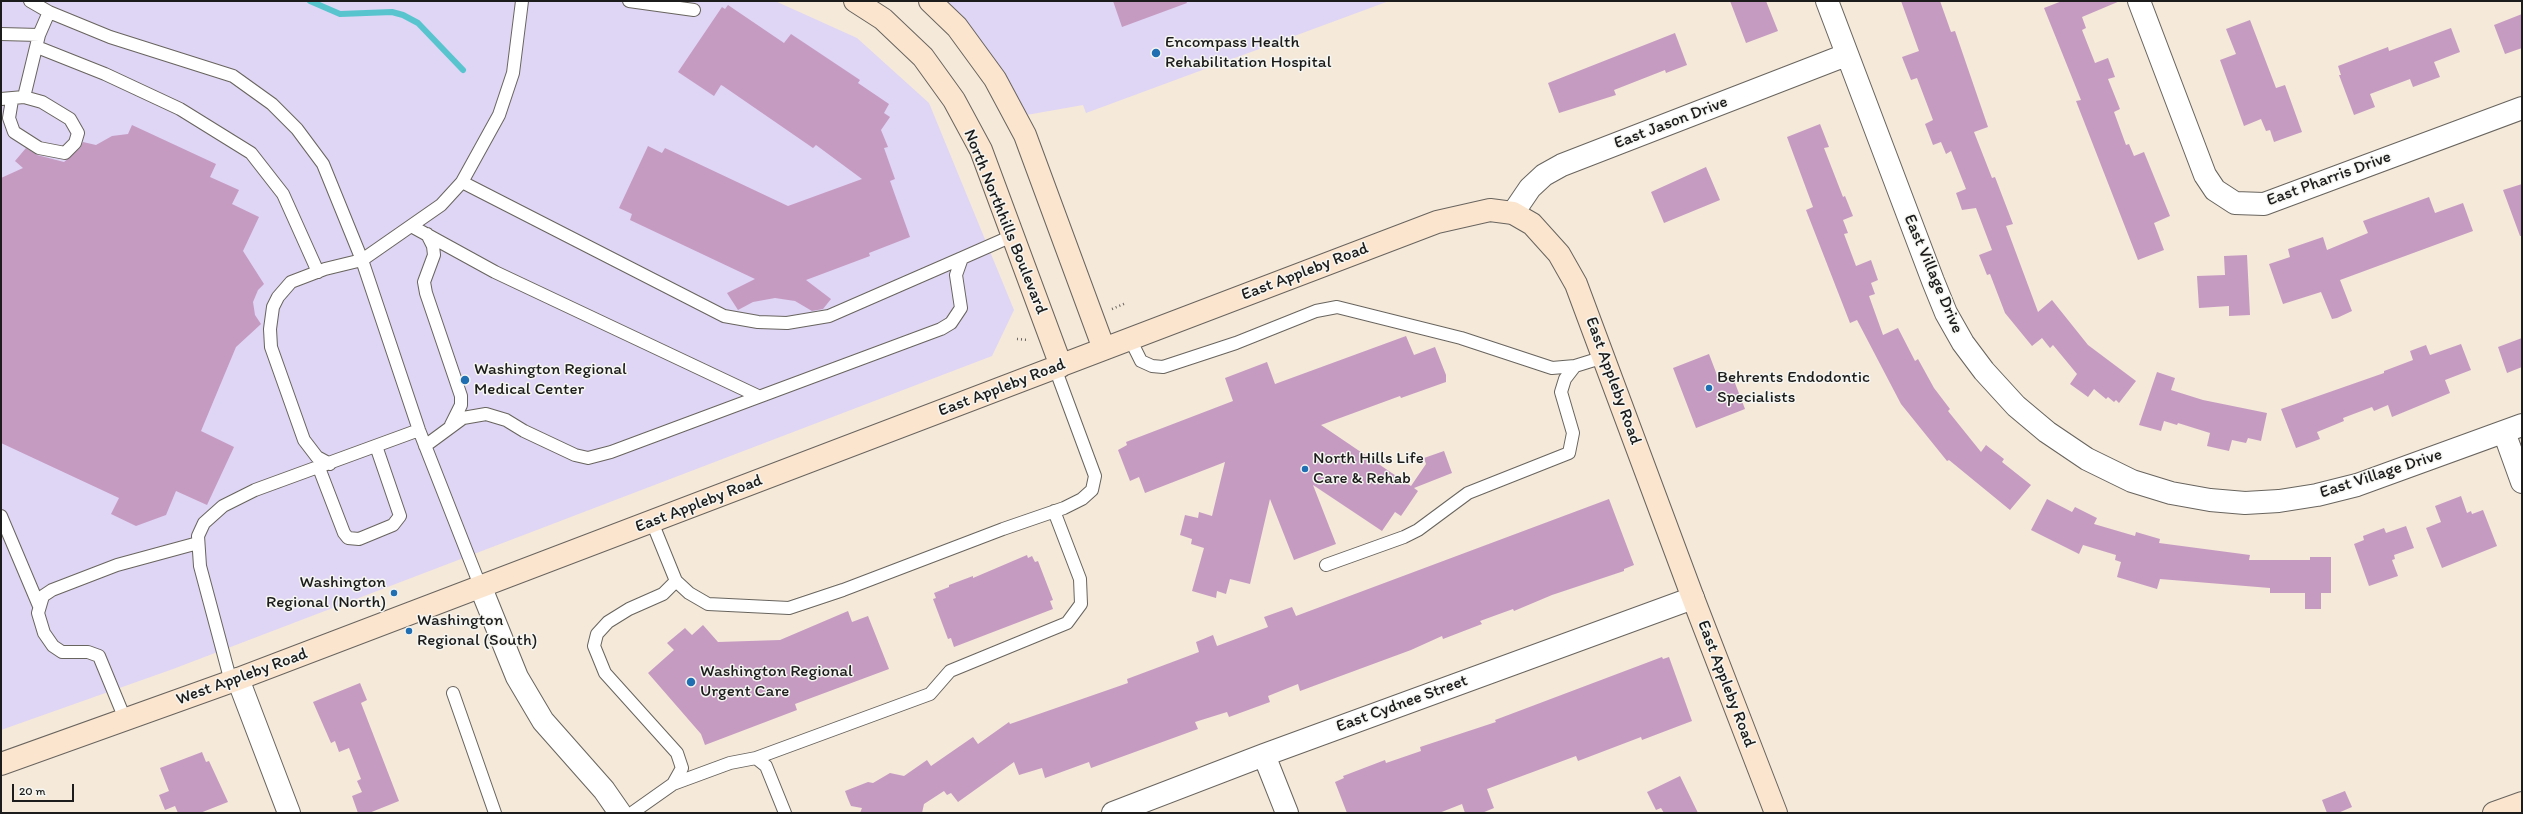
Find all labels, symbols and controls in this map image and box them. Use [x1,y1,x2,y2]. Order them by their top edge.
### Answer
place label: Encompass Health Rehabilitation Hospital [1165,33,1331,73]
marker: Encompass Health Rehabilitation Hospital [1150,47,1162,59]
street label: East Jason Drive [1611,92,1731,154]
street label: North Northhills Boulevard [958,126,1052,318]
street label: East Pharris Drive [2264,147,2394,211]
street label: East Village Drive [1899,211,1967,337]
street label: East Appleby Road [1239,238,1371,306]
street label: East Appleby Road [1580,314,1646,448]
street label: East Appleby Road [936,354,1068,422]
place label: Washington Regional Medical Center [474,360,627,400]
place label: Behrents Endodontic Specialists [1717,368,1870,408]
marker: Washington Regional Medical Center [459,374,471,386]
marker: Behrents Endodontic Specialists [1704,383,1714,393]
street label: East Village Drive [2317,445,2445,503]
place label: North Hills Life Care & Rehab [1313,449,1424,489]
marker: North Hills Life Care & Rehab [1300,464,1310,474]
street label: East Appleby Road [633,470,765,538]
place label: Washington Regional (North) [266,573,386,613]
marker: Washington Regional (North) [389,588,399,598]
place label: Washington Regional (South) [417,611,537,651]
street label: East Appleby Road [1692,618,1760,750]
marker: Washington Regional (South) [404,626,414,636]
street label: West Appleby Road [174,644,310,710]
place label: Washington Regional Urgent Care [700,662,853,702]
street label: East Cydnee Street [1333,671,1471,737]
marker: Washington Regional Urgent Care [685,676,697,688]
scale bar [14,776,76,802]
text: 20 m [19,784,46,798]

